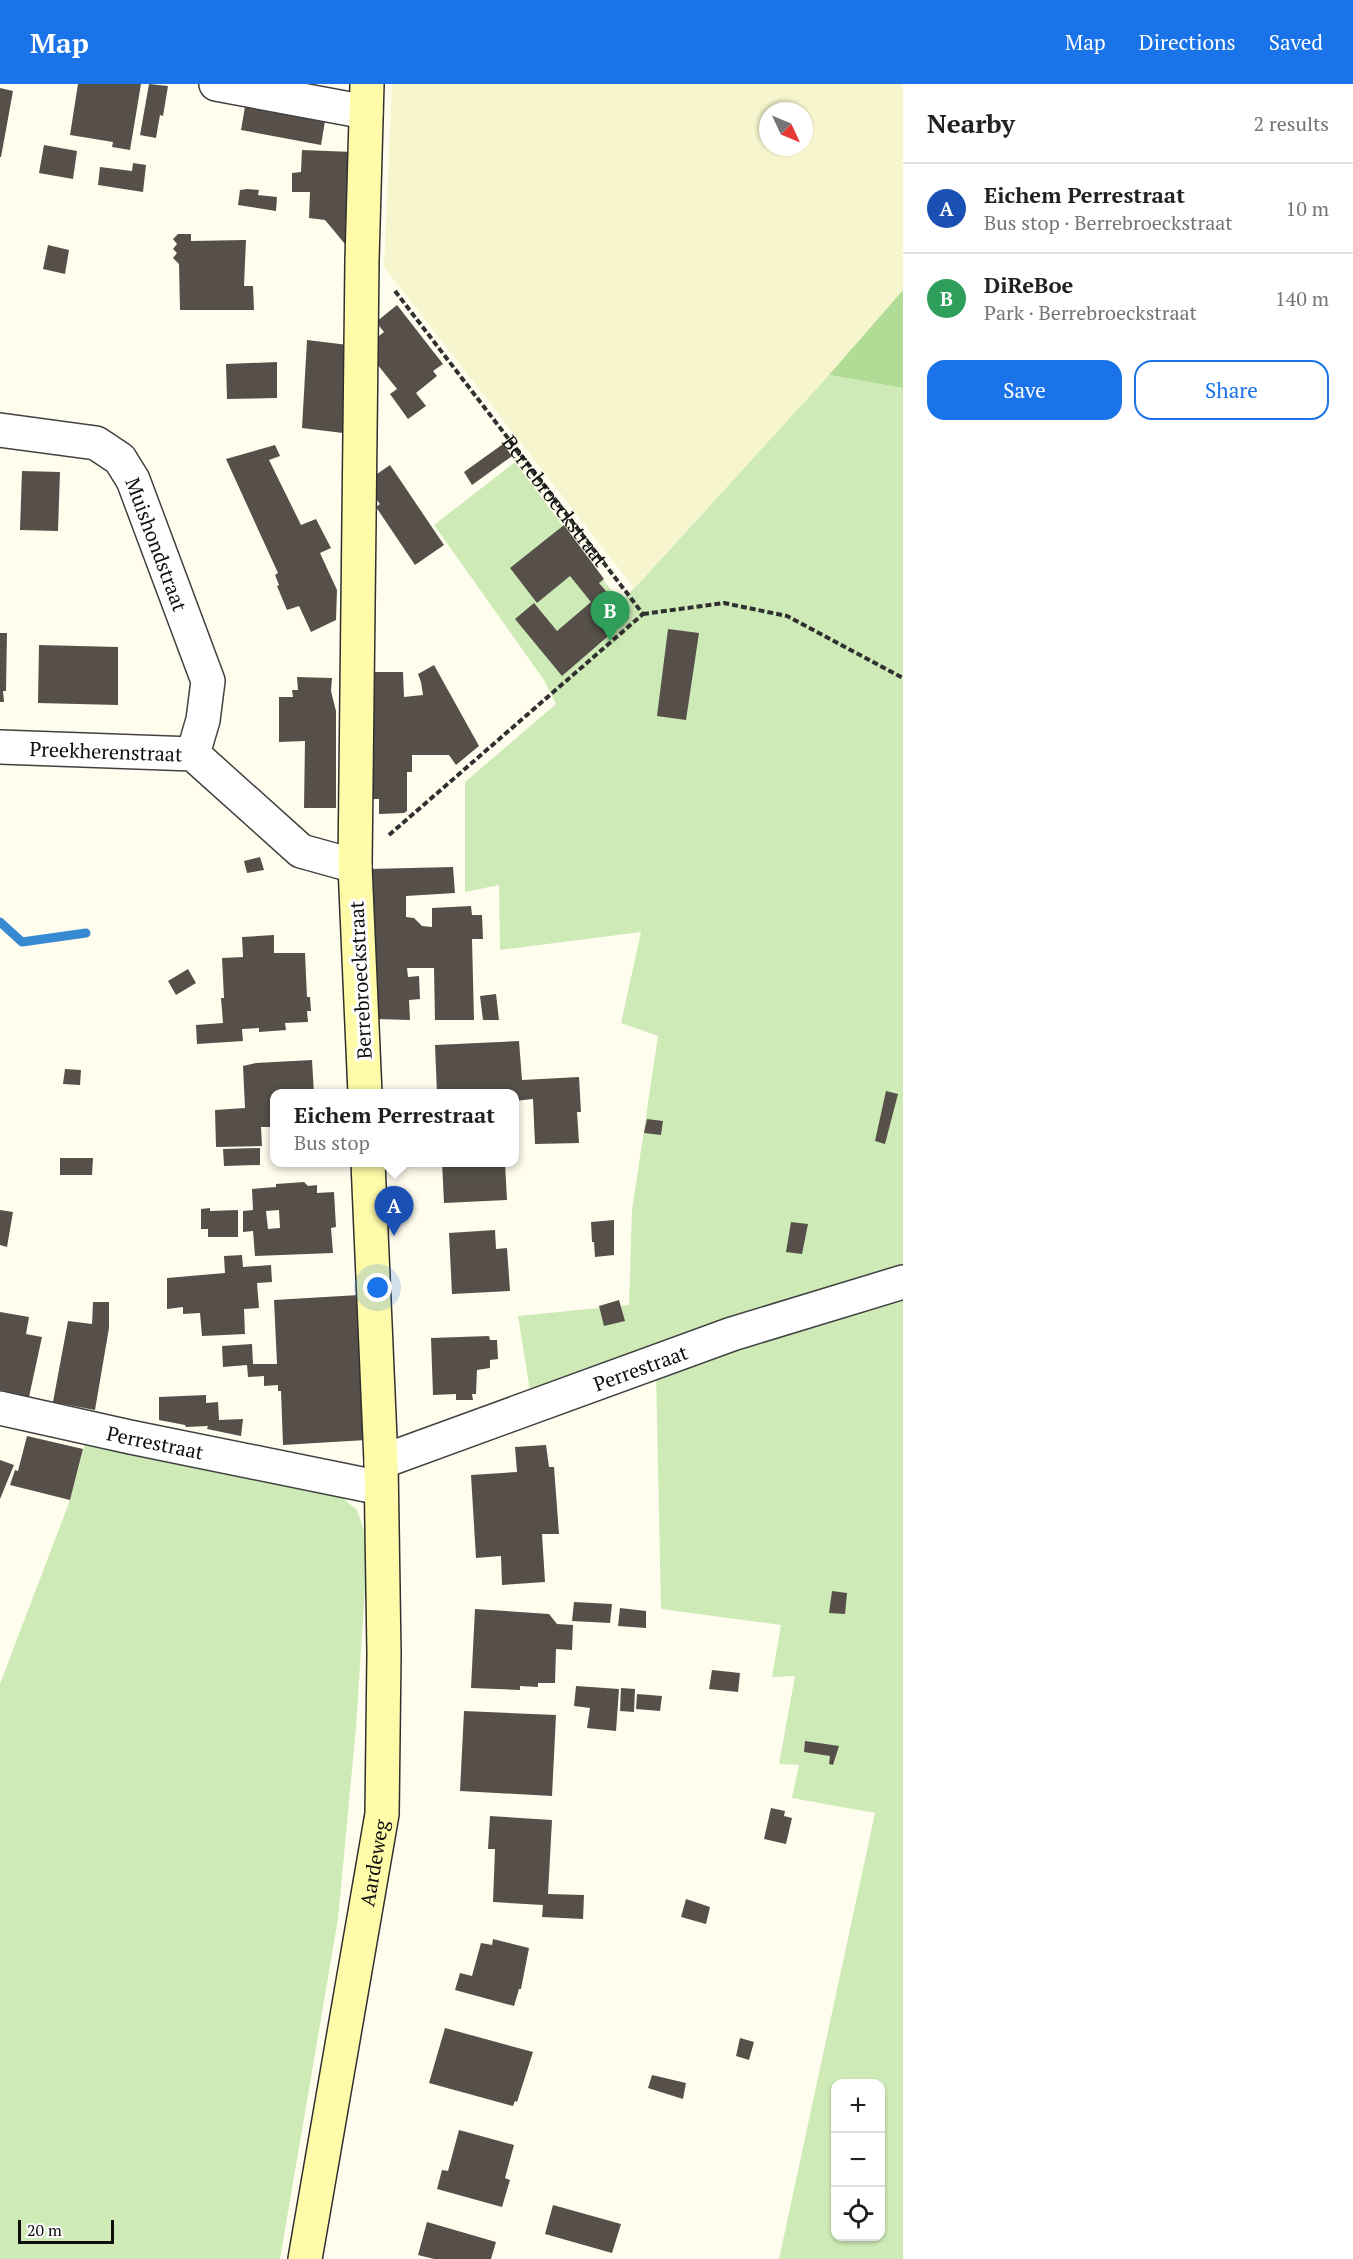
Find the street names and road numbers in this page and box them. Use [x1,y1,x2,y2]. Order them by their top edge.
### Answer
street label: Berrebroeckstraat [497,429,615,572]
street label: Muishondstraat [120,474,194,615]
street label: Preekherenstraat [29,735,183,767]
street label: Berrebroeckstraat [342,900,378,1060]
street label: Perrestraat [590,1338,692,1397]
street label: Perrestraat [104,1419,207,1465]
street label: Aardeweg [353,1817,394,1908]

